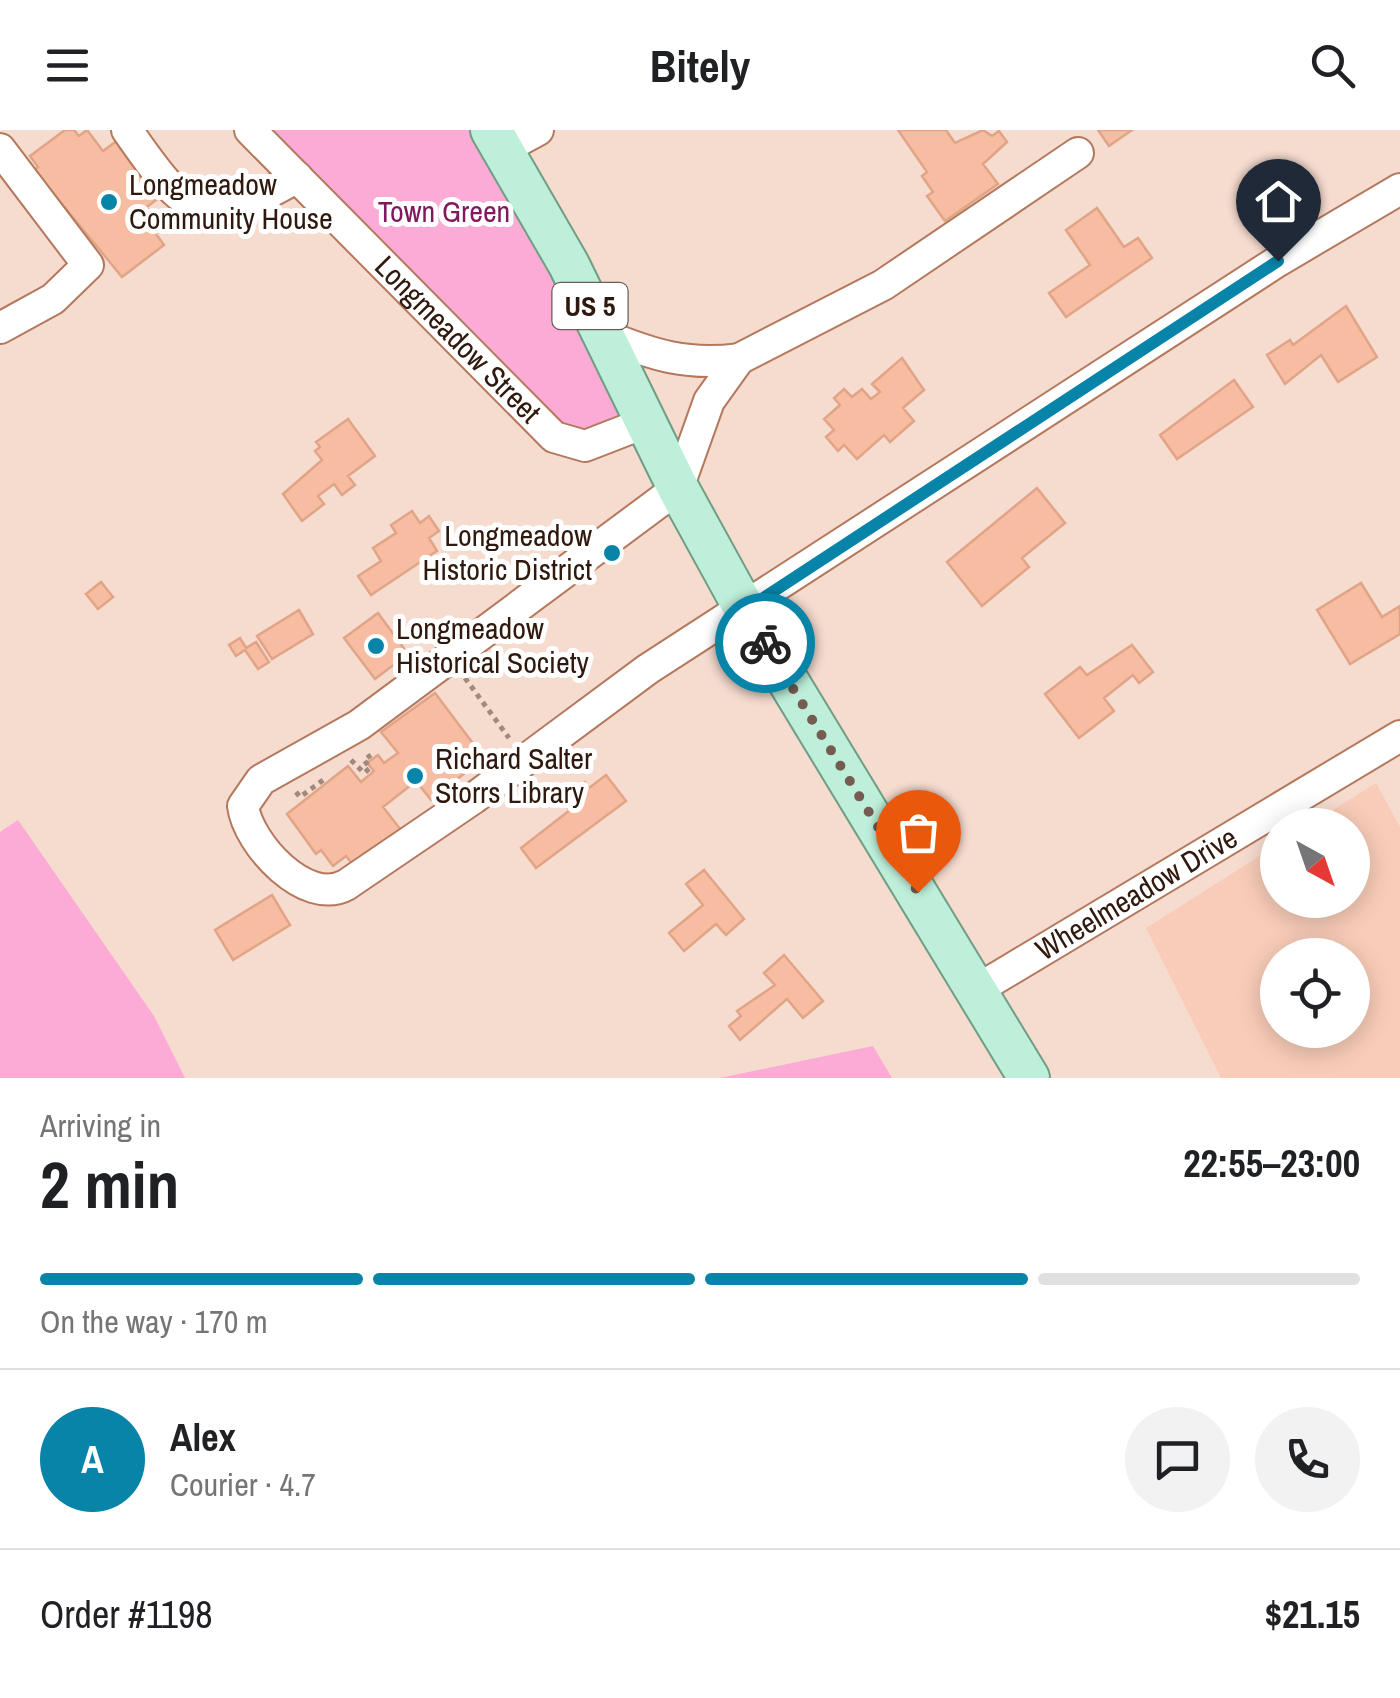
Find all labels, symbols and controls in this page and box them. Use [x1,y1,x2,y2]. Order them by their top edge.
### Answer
text: Bitely [650,35,750,96]
icon: menu [40,38,95,93]
icon: search [1305,38,1360,93]
pin [1236,159,1321,262]
place label: Longmeadow Community House [129,164,333,238]
icon: home [1251,174,1306,229]
marker: Longmeadow Community House [98,191,120,213]
park label: Town Green [378,191,510,231]
street label: Longmeadow Street [367,247,550,431]
road number: US 5 [552,283,628,329]
place label: Longmeadow Historic District [423,515,592,589]
marker: Longmeadow Historic District [601,542,623,564]
courier [715,593,815,693]
place label: Longmeadow Historical Society [396,608,589,682]
icon: bike [738,616,793,671]
marker: Longmeadow Historical Society [365,635,387,657]
place label: Richard Salter Storrs Library [435,738,593,812]
marker: Richard Salter Storrs Library [404,765,426,787]
pin [876,790,961,893]
icon: bag [891,805,946,860]
north arrow [1260,808,1370,918]
map controls [1260,808,1370,1048]
street label: Wheelmeadow Drive [1028,817,1244,969]
button: locate [1260,938,1370,1048]
text: Arriving in [40,1104,161,1147]
text: 22:55–23:00 [1183,1138,1360,1189]
text: 2 min [40,1141,179,1228]
text: On the way · 170 m [40,1300,268,1343]
button: chat [1125,1407,1230,1512]
button: phone [1255,1407,1360,1512]
text: Alex [170,1412,236,1463]
text: A [81,1434,104,1485]
text: Courier · 4.7 [170,1463,316,1506]
text: Order #1198 [40,1589,213,1640]
text: $21.15 [1265,1589,1360,1640]

